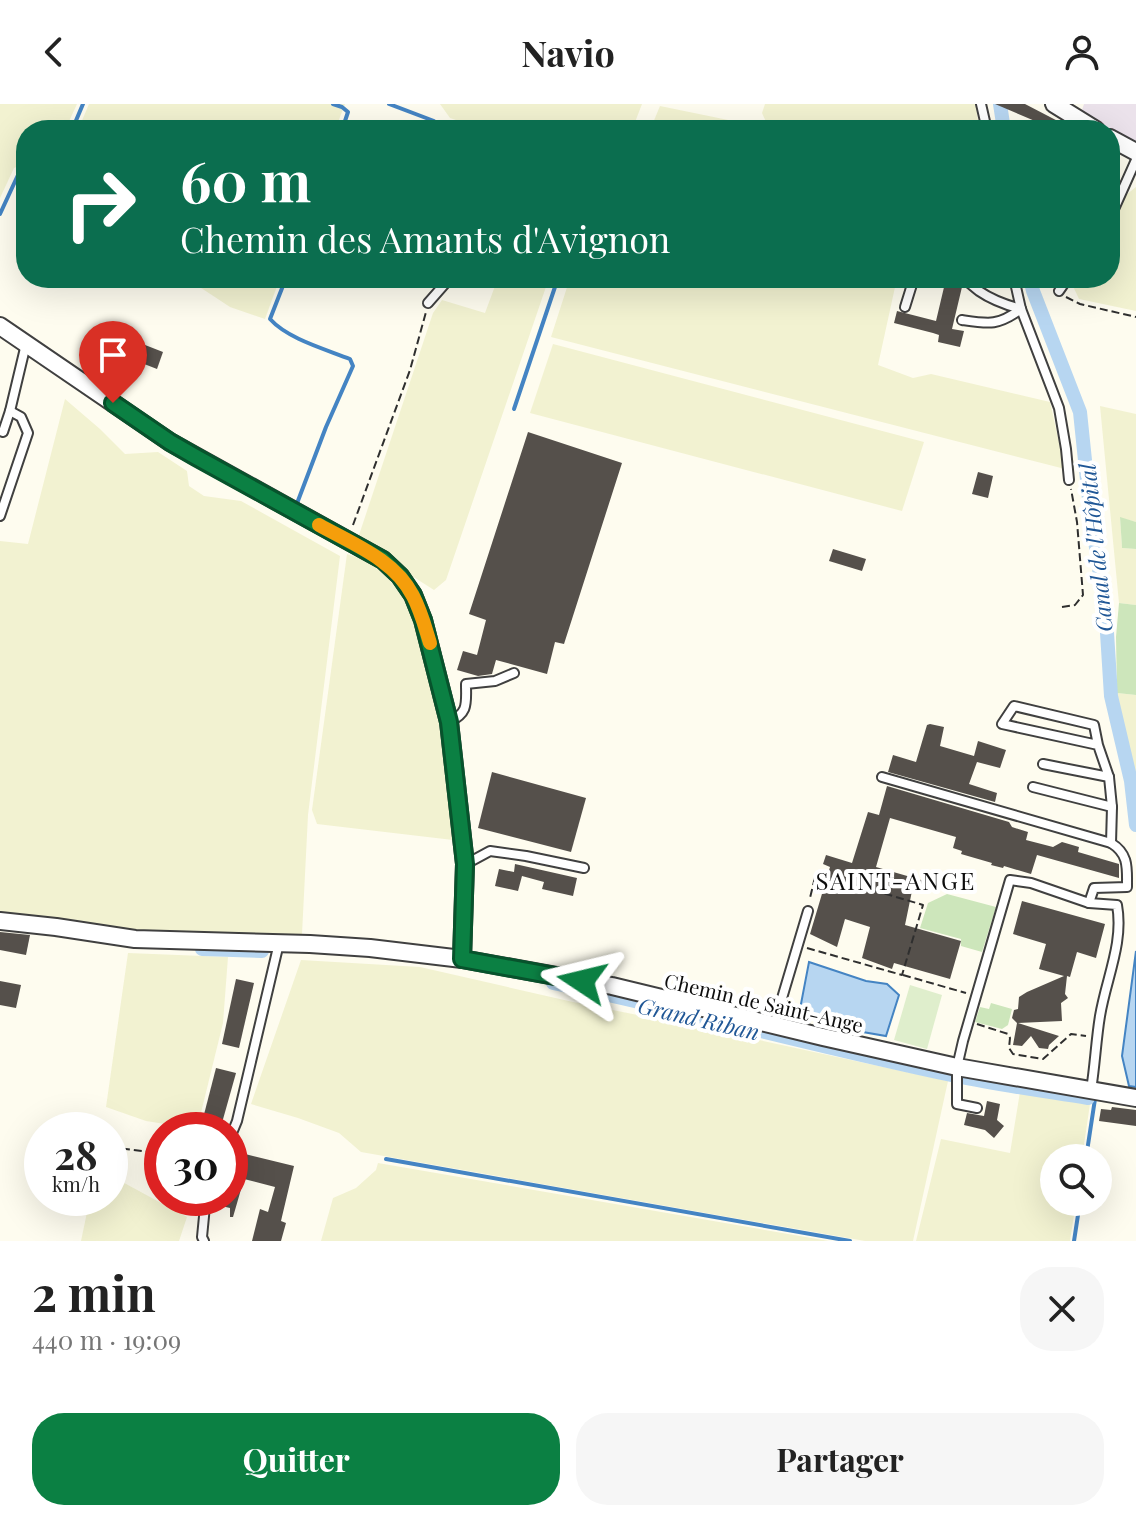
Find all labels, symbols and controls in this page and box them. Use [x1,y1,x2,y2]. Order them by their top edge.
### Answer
text: Navio [521,28,615,76]
icon: back [32,30,76,74]
icon: person [1060,30,1104,74]
text: 60 m [180,142,311,217]
icon: right [48,152,152,256]
text: Chemin des Amants d'Avignon [180,214,670,262]
pin [79,321,147,403]
icon: arrive [91,333,135,377]
water label: Canal de l'Hôpital [1071,462,1119,634]
district label: SAINT-ANGE [816,864,976,896]
position arrow [540,939,624,1023]
street label: Chemin de Saint-Ange [662,966,866,1038]
water label: Grand Riban [636,990,762,1046]
speed limit sign: 30 [144,1112,248,1216]
text: 28 [54,1127,98,1180]
map controls [1040,1144,1112,1216]
button: search [1040,1144,1112,1216]
text: km/h [52,1170,100,1197]
text: 2 min [32,1260,156,1324]
button: close [1020,1267,1104,1351]
text: 440 m · 19:09 [32,1322,181,1357]
button: Quitter [32,1413,560,1505]
button: Partager [576,1413,1104,1505]

